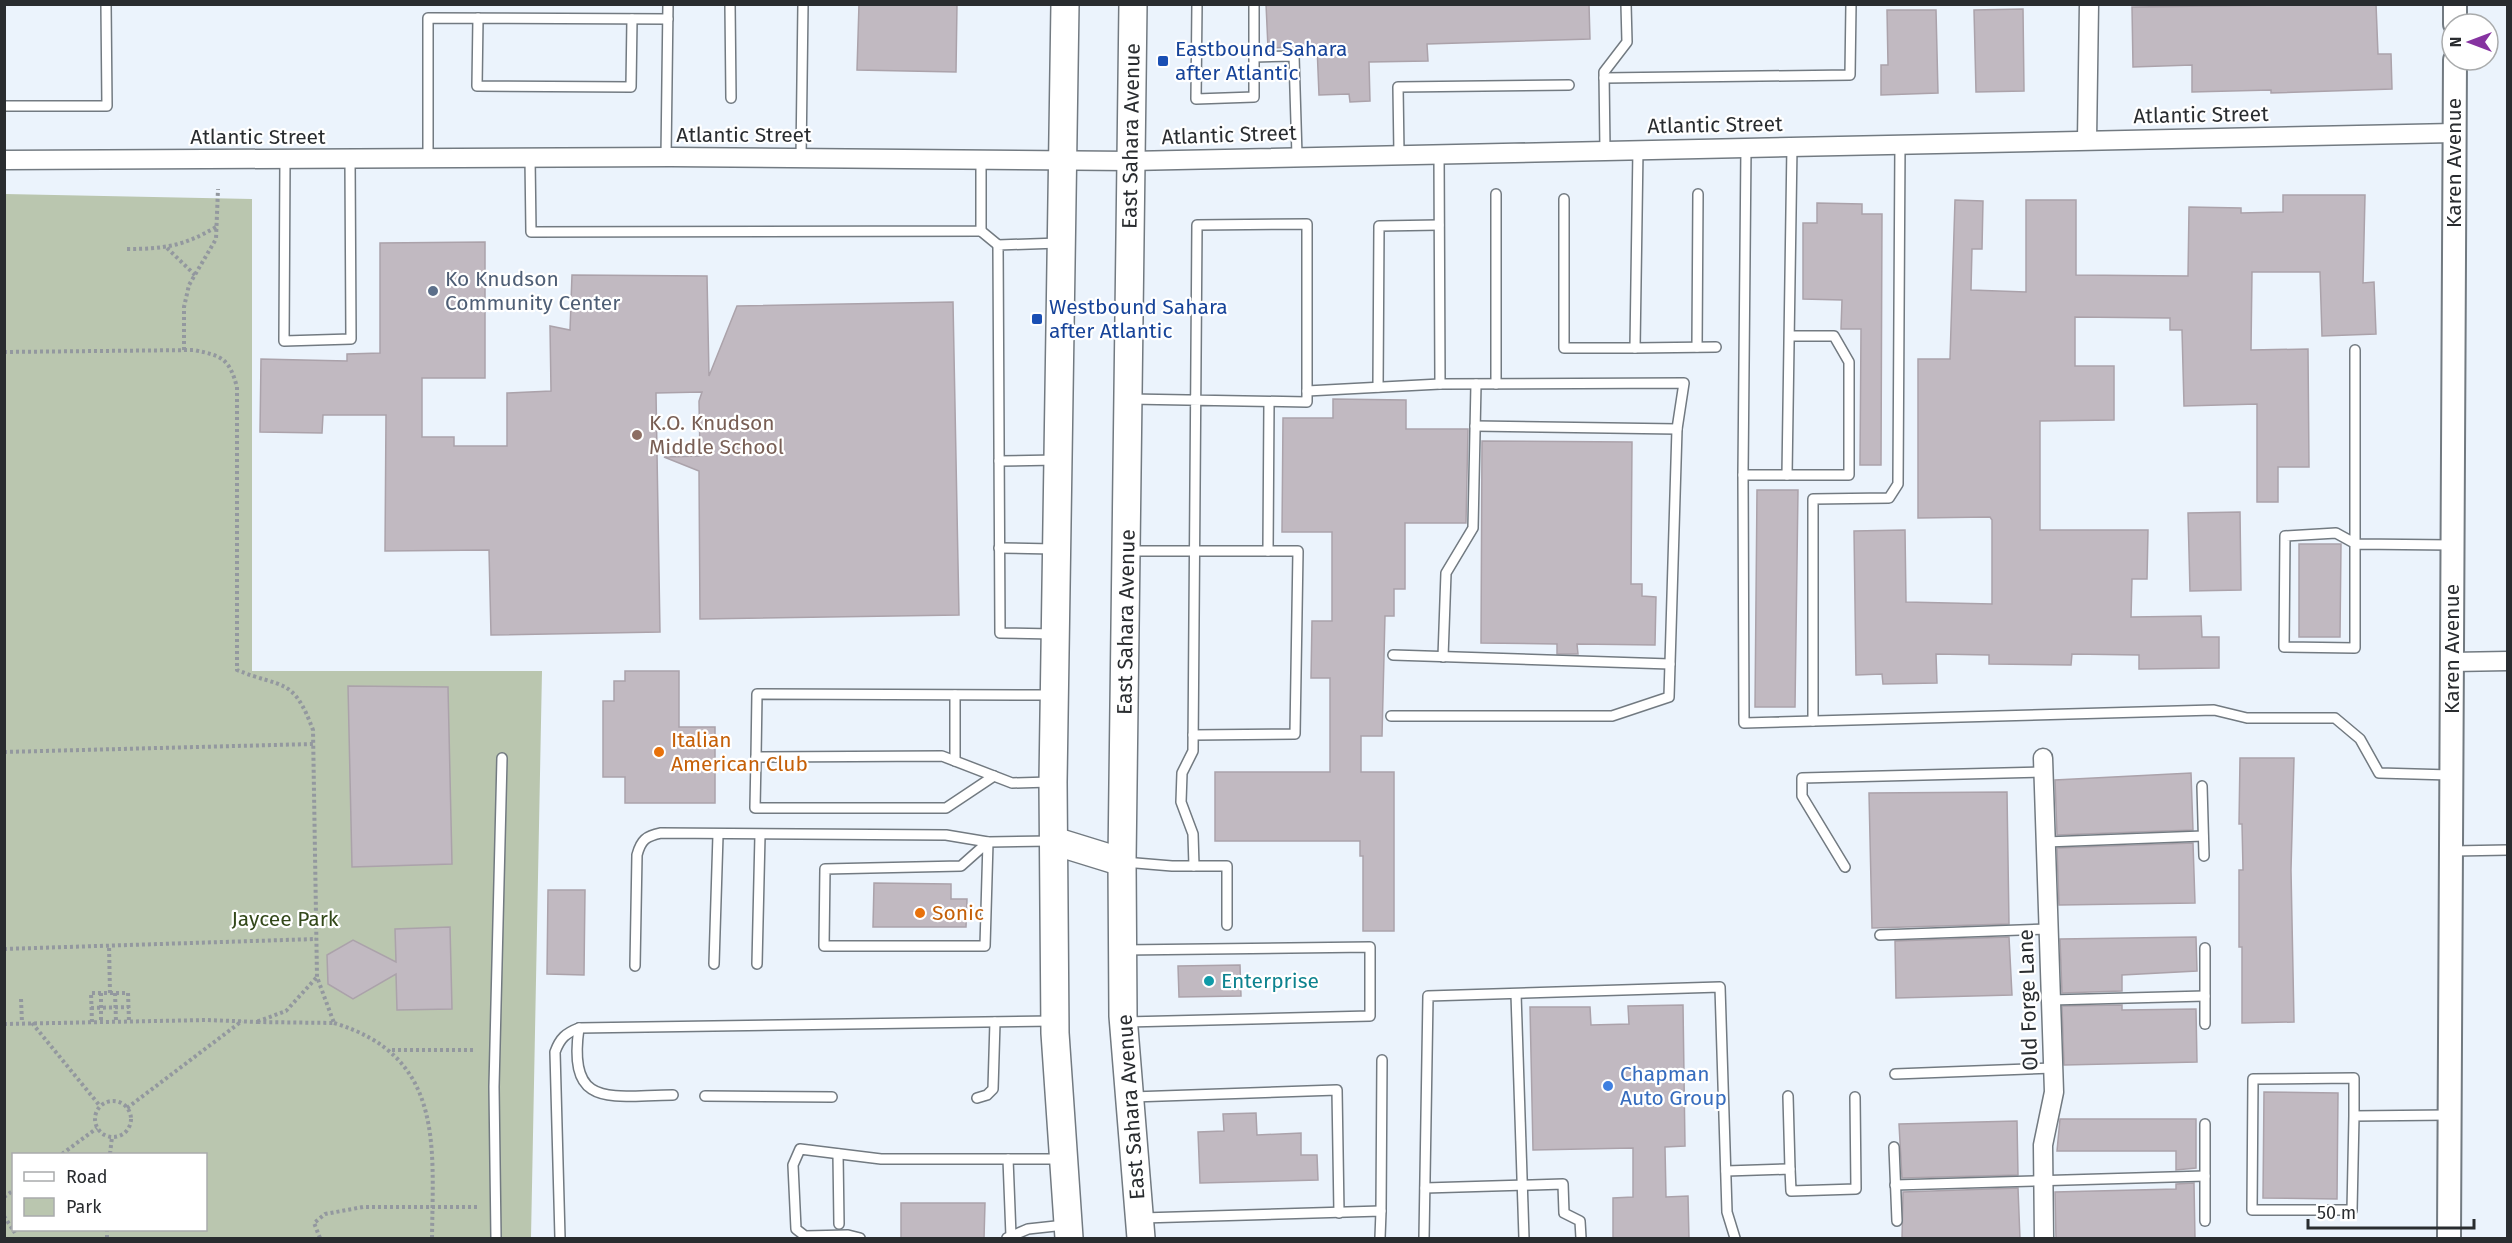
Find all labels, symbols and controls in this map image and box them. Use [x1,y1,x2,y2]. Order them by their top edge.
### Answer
north arrow [2440,12,2500,72]
place label: Eastbound Sahara after Atlantic [1175,36,1347,86]
text: N [2446,37,2465,47]
street label: East Sahara Avenue [1116,43,1146,229]
marker: Eastbound Sahara after Atlantic [1156,54,1170,68]
street label: Karen Avenue [2441,98,2467,228]
street label: Atlantic Street [2133,101,2269,129]
street label: Atlantic Street [1647,111,1783,139]
street label: Atlantic Street [1161,120,1297,150]
street label: Atlantic Street [676,122,812,148]
street label: Atlantic Street [190,124,326,150]
place label: Ko Knudson Community Center [445,266,620,316]
marker: Ko Knudson Community Center [426,284,440,298]
place label: Westbound Sahara after Atlantic [1049,294,1228,344]
marker: Westbound Sahara after Atlantic [1030,312,1044,326]
place label: K.O. Knudson Middle School [649,410,784,460]
marker: K.O. Knudson Middle School [630,428,644,442]
street label: East Sahara Avenue [1111,529,1141,715]
street label: Karen Avenue [2439,584,2465,714]
place label: Italian American Club [671,727,808,777]
marker: Italian American Club [652,745,666,759]
place label: Sonic [932,900,984,926]
park label: Jaycee Park [231,906,339,932]
marker: Sonic [913,906,927,920]
street label: Old Forge Lane [2013,929,2043,1071]
place label: Enterprise [1221,968,1319,994]
marker: Enterprise [1202,974,1216,988]
street label: East Sahara Avenue [1112,1013,1150,1201]
place label: Chapman Auto Group [1620,1061,1727,1111]
marker: Chapman Auto Group [1601,1079,1615,1093]
legend [12,1153,207,1231]
text: Road [66,1166,108,1188]
scale bar [2308,1192,2474,1230]
text: Park [66,1196,102,1218]
text: 50 m [2317,1202,2356,1224]

